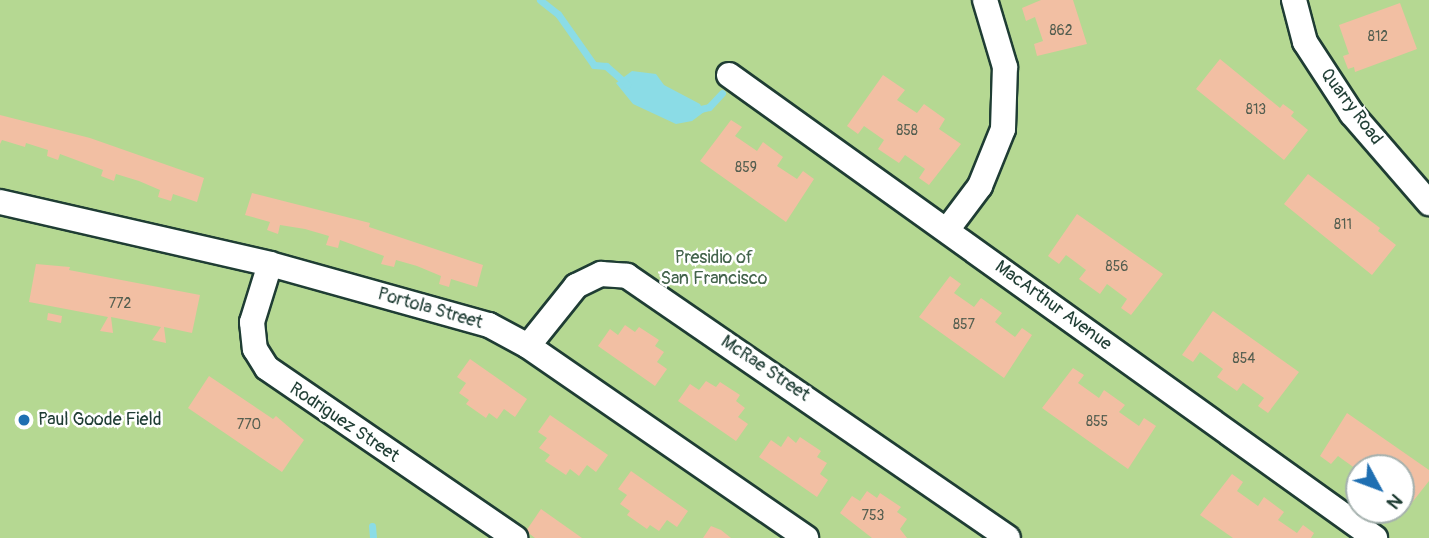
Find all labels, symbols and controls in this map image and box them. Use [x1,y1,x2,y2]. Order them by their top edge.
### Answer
house number: 862 [1049,23,1073,39]
house number: 812 [1368,29,1388,45]
street label: Quarry Road [1315,65,1387,149]
house number: 813 [1246,102,1266,118]
house number: 858 [896,123,918,139]
house number: 859 [735,160,757,176]
house number: 811 [1334,217,1352,233]
park label: Presidio of San Francisco [661,248,767,290]
street label: MacArthur Avenue [990,256,1116,356]
house number: 856 [1106,259,1128,275]
street label: Portola Street [375,284,485,334]
house number: 772 [109,296,131,312]
house number: 857 [953,317,975,333]
street label: McRae Street [716,331,814,407]
house number: 854 [1233,351,1255,367]
street label: Rodriguez Street [285,378,403,468]
place label: Paul Goode Field [38,409,162,431]
marker: Paul Goode Field [16,412,32,428]
house number: 855 [1086,414,1108,430]
house number: 770 [237,417,261,433]
north arrow [1345,454,1415,524]
text: N [1381,489,1408,514]
house number: 753 [862,508,884,524]

